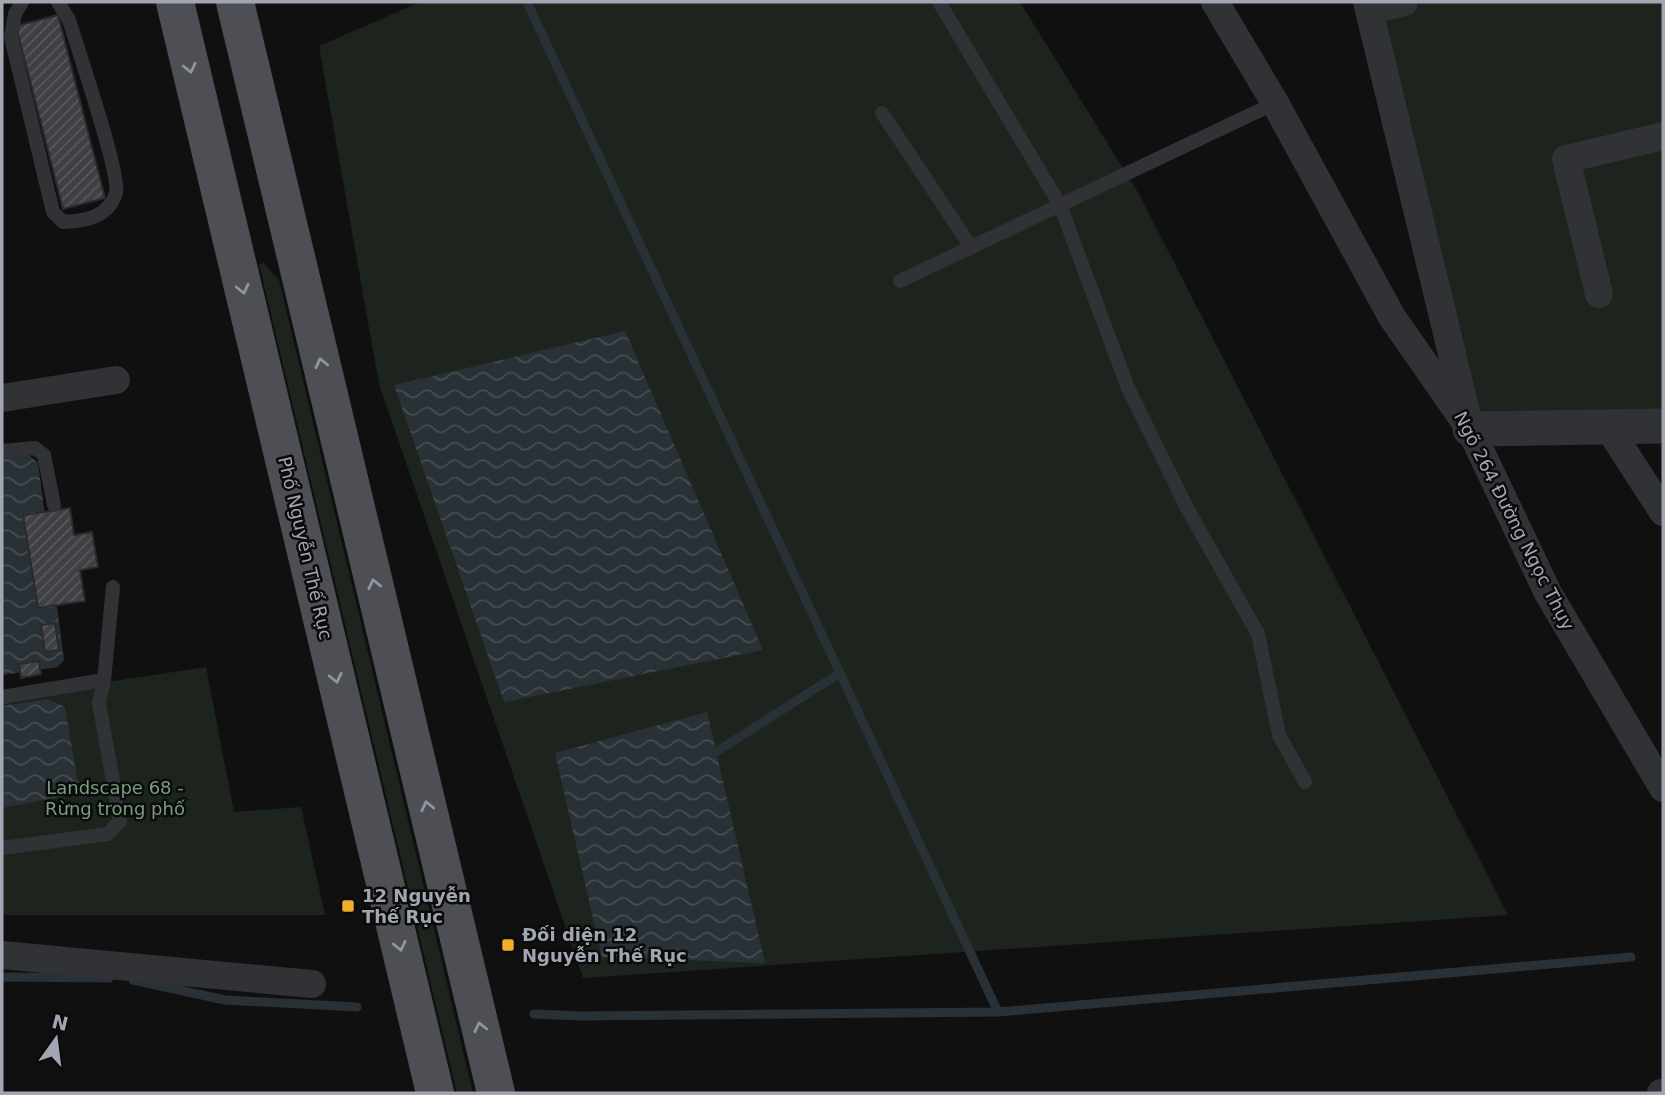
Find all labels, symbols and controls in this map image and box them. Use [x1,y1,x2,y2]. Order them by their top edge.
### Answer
one-way arrow [182,62,197,74]
one-way arrow [235,283,249,295]
one-way arrow [315,357,329,369]
street label: Ngõ 264 Đường Ngọc Thụy [1450,408,1579,634]
street label: Phố Nguyễn Thế Rục [274,454,337,641]
one-way arrow [368,578,382,590]
one-way arrow [328,671,342,683]
park label: Landscape 68 - Rừng trong phố [45,777,185,819]
one-way arrow [421,800,435,812]
place label: 12 Nguyễn Thế Rục [362,885,471,927]
marker: 12 Nguyễn Thế Rục [340,898,356,914]
place label: Đối diện 12 Nguyễn Thế Rục [522,924,687,966]
marker: Đối diện 12 Nguyễn Thế Rục [500,937,516,953]
one-way arrow [392,940,406,952]
north arrow [21,1004,91,1074]
text: N [50,1010,70,1035]
one-way arrow [474,1021,488,1033]

